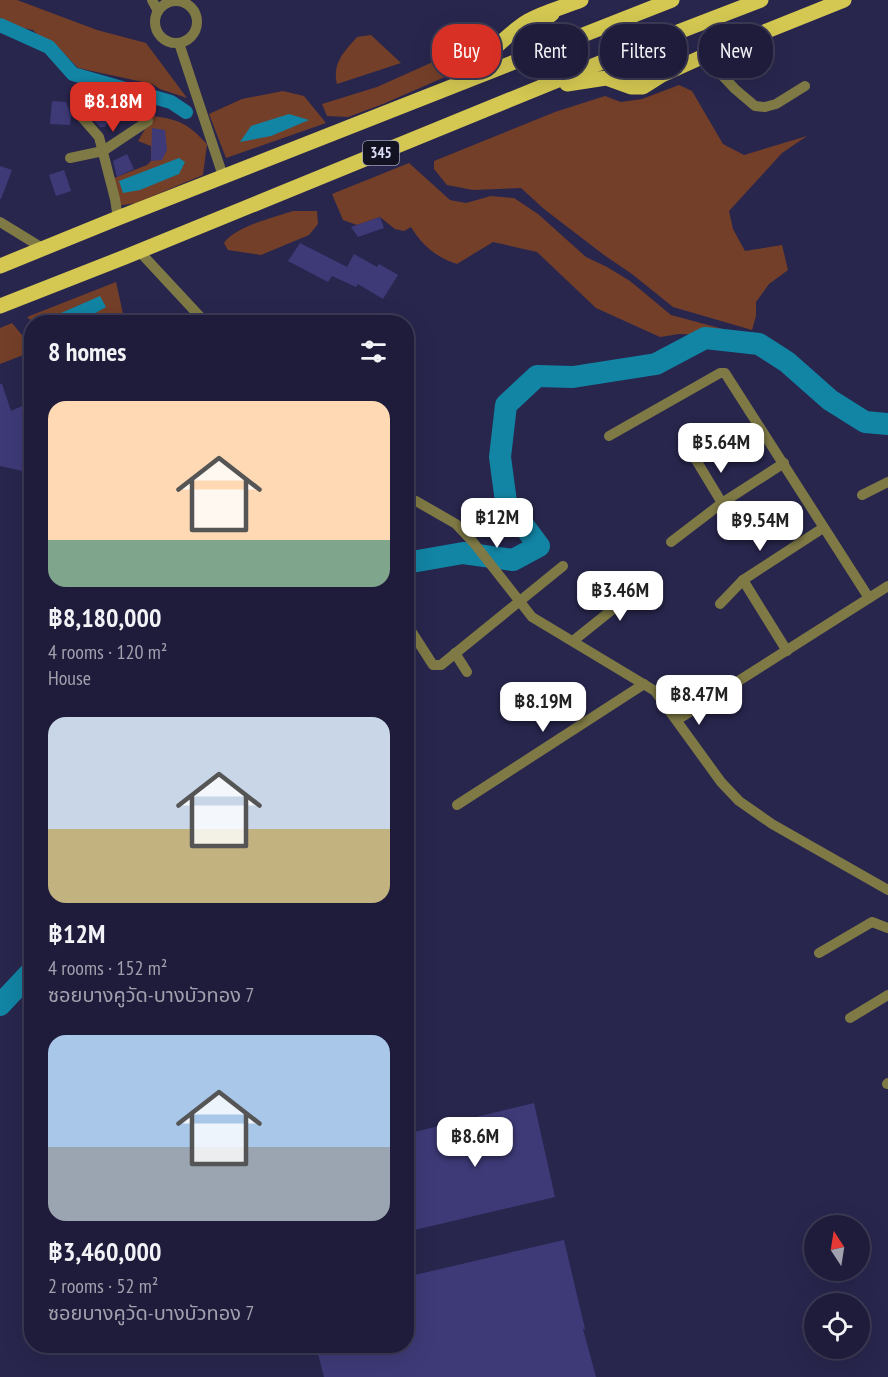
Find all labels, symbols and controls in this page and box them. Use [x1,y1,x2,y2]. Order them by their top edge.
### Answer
chip: Buy [432,24,501,78]
chip: Rent [513,24,588,78]
chip: Filters [600,24,687,78]
chip: New [699,24,773,78]
pin: ฿8.18M [64,82,162,133]
text: ฿8.18M [84,88,142,114]
road number: 345 [363,141,399,165]
text: 8 homes [48,335,126,368]
icon: filters [357,335,390,368]
pin: ฿5.64M [672,423,770,474]
text: ฿5.64M [692,429,750,455]
icon: home [165,440,273,548]
pin: ฿12M [461,498,533,549]
pin: ฿9.54M [711,501,809,552]
text: ฿12M [475,504,519,530]
text: ฿9.54M [731,507,789,533]
pin: ฿3.46M [571,571,669,622]
text: ฿3.46M [591,577,649,603]
text: ฿8,180,000 [48,601,161,634]
text: 4 rooms · 120 m² [48,639,167,665]
text: House [48,665,91,691]
pin: ฿8.47M [650,675,748,726]
text: ฿8.47M [670,681,728,707]
pin: ฿8.19M [494,682,592,733]
text: ฿8.19M [514,688,572,714]
icon: home [165,756,273,864]
text: ฿12M [48,917,105,950]
text: 4 rooms · 152 m² [48,955,167,981]
text: ซอยบางคูวัด-บางบัวทอง 7 [48,982,254,1008]
icon: home [165,1074,273,1182]
pin: ฿8.6M [433,1117,517,1168]
text: ฿8.6M [451,1123,499,1149]
north arrow [804,1215,870,1281]
map controls [804,1215,870,1359]
text: ฿3,460,000 [48,1235,161,1268]
text: 2 rooms · 52 m² [48,1273,158,1299]
button: locate [804,1293,870,1359]
text: ซอยบางคูวัด-บางบัวทอง 7 [48,1300,254,1326]

